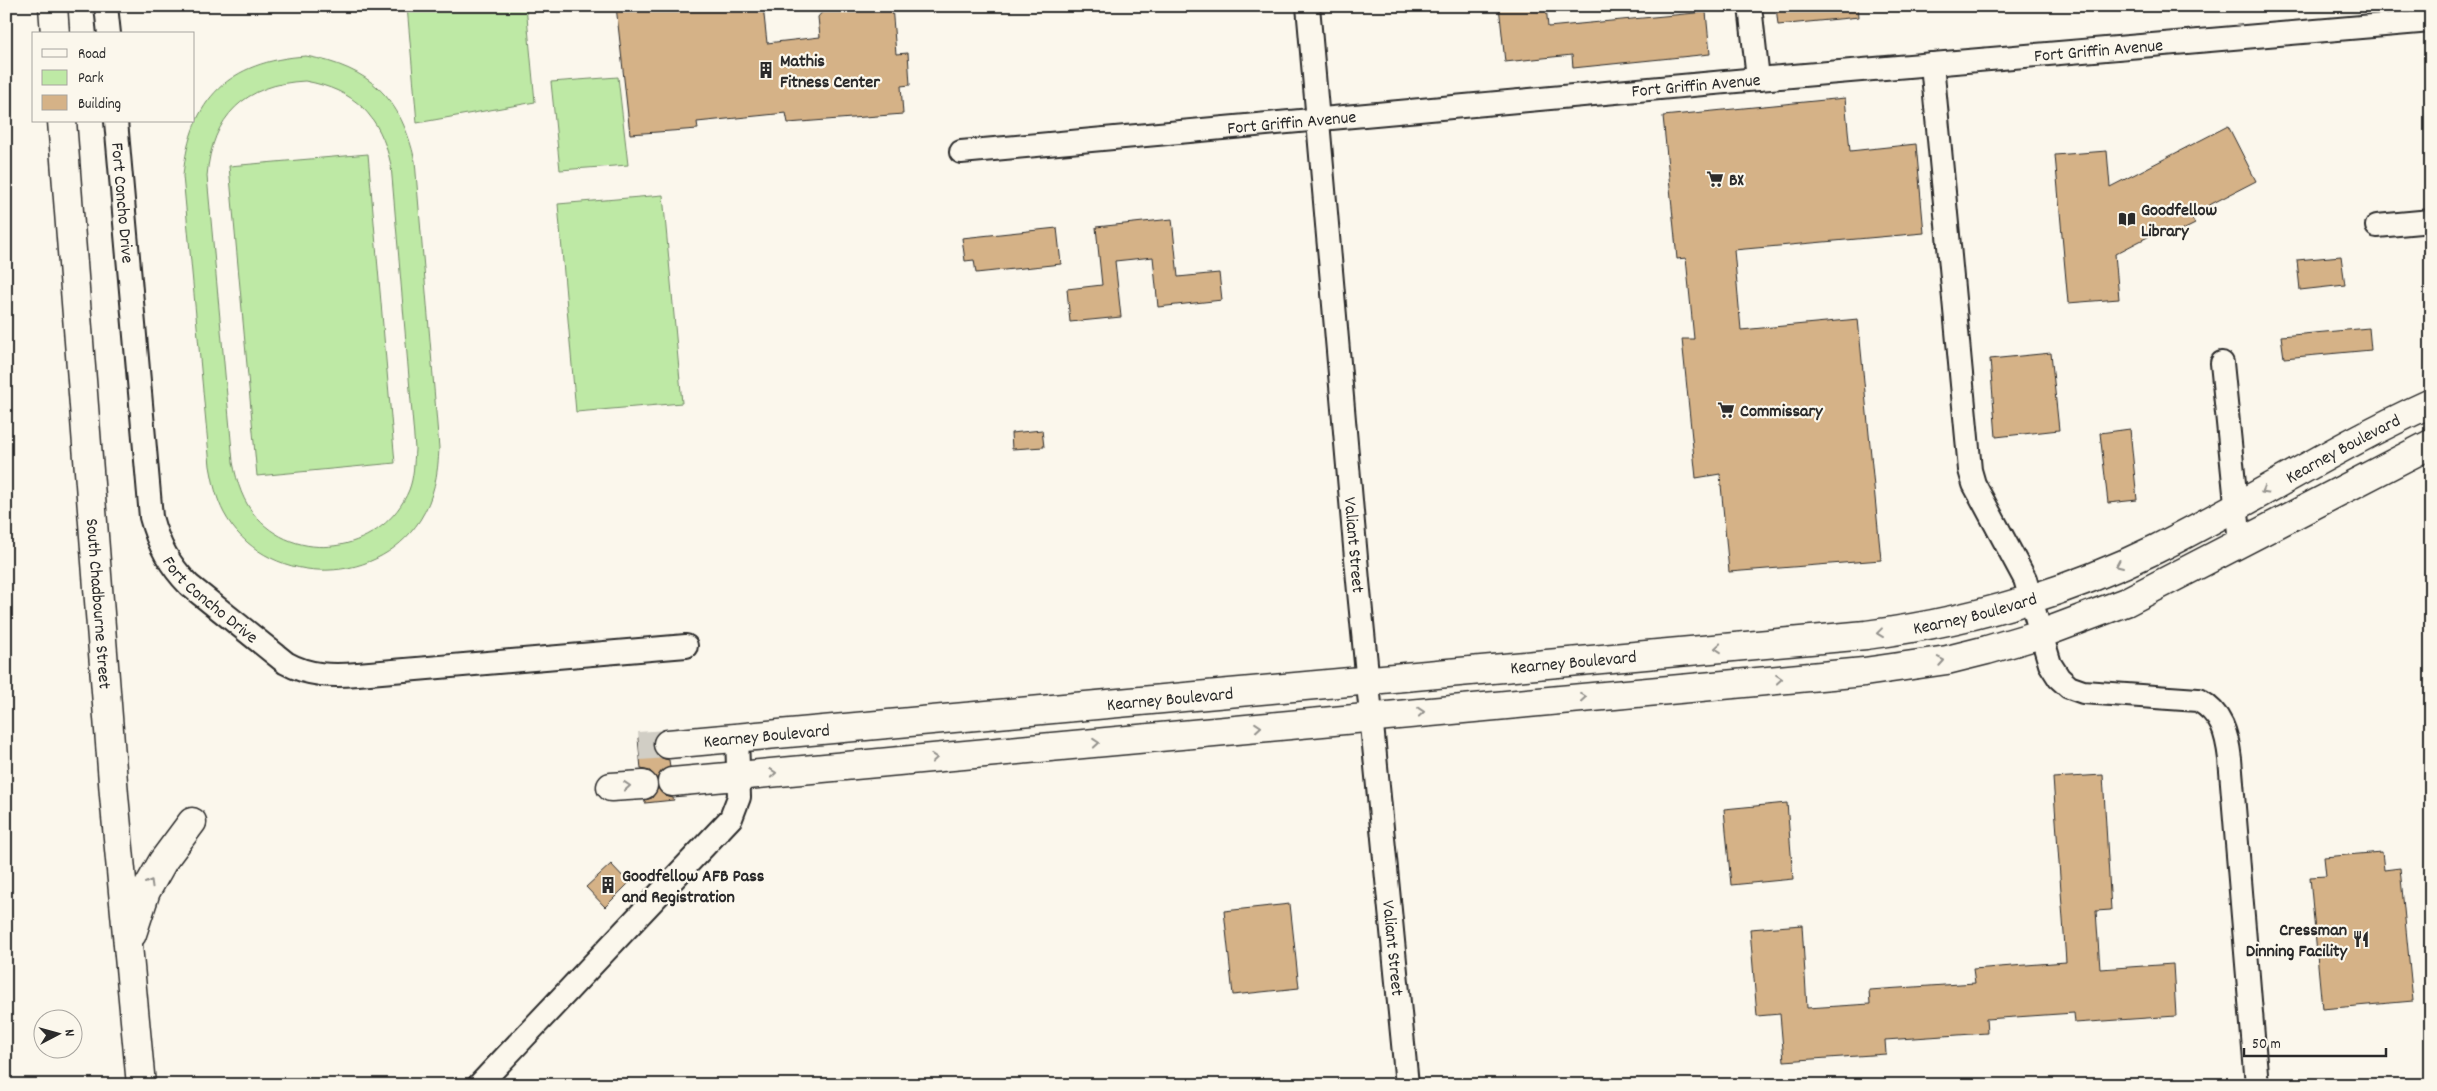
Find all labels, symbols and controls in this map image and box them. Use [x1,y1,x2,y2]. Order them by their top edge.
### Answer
legend [32,32,195,122]
street label: Fort Griffin Avenue [2033,34,2164,70]
text: Road [78,44,106,66]
place label: Mathis Fitness Center [780,50,880,96]
building icon: Mathis Fitness Center [756,60,776,80]
text: Park [78,68,104,90]
street label: Fort Griffin Avenue [1631,69,1762,106]
text: Building [78,94,121,116]
street label: Fort Griffin Avenue [1226,106,1357,143]
street label: Fort Concho Drive [103,141,139,264]
supermarket icon: BX [1705,169,1725,189]
place label: BX [1729,169,1745,194]
place label: Goodfellow Library [2141,199,2217,245]
library icon: Goodfellow Library [2117,209,2137,229]
supermarket icon: Commissary [1716,400,1736,420]
place label: Commissary [1740,400,1823,425]
street label: Kearney Boulevard [2282,409,2405,491]
one-way arrow [2260,485,2269,495]
street label: Valiant Street [1336,496,1369,595]
street label: South Chadbourne Street [78,517,116,690]
street label: Fort Concho Drive [155,552,262,651]
one-way arrow [2115,559,2124,569]
street label: Kearney Boulevard [1911,588,2041,643]
one-way arrow [1875,627,1883,638]
one-way arrow [1714,642,1722,653]
street label: Kearney Boulevard [1509,646,1638,682]
one-way arrow [1936,656,1945,666]
one-way arrow [1776,674,1784,685]
street label: Kearney Boulevard [1106,683,1234,719]
one-way arrow [1579,692,1587,703]
one-way arrow [1417,707,1425,718]
street label: Kearney Boulevard [703,719,831,756]
one-way arrow [1254,722,1262,733]
one-way arrow [1092,737,1100,748]
one-way arrow [931,753,939,764]
one-way arrow [769,768,777,779]
one-way arrow [623,781,631,792]
place label: Goodfellow AFB Pass and Registration [622,865,765,911]
building icon: Goodfellow AFB Pass and Registration [598,875,618,895]
one-way arrow [144,879,154,888]
street label: Valiant Street [1374,899,1408,998]
place label: Cressman Dinning Facility [2246,919,2348,965]
restaurant icon: Cressman Dinning Facility [2351,929,2371,949]
north arrow [32,1008,82,1058]
scale bar [2244,1026,2387,1058]
text: N [59,1028,79,1037]
text: 50 m [2252,1034,2281,1056]

